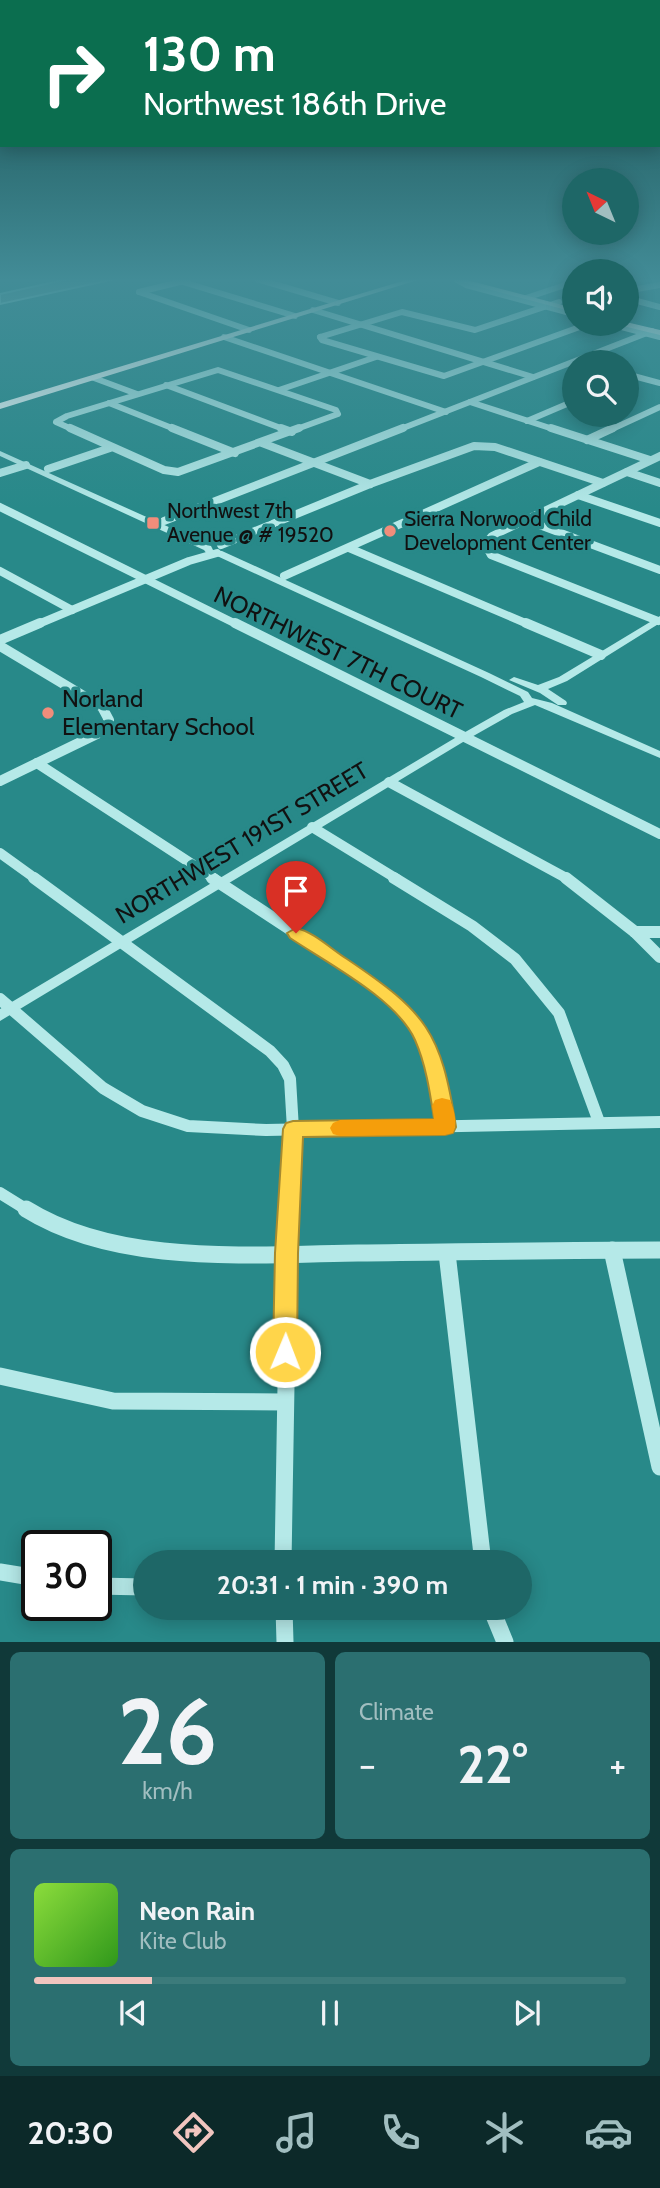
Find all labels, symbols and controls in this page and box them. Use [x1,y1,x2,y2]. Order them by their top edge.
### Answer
text: 130 m [143,24,276,83]
icon: right [28,28,119,119]
text: Northwest 186th Drive [143,84,446,123]
north arrow [562,168,639,245]
map controls [562,168,639,427]
button: sound [562,259,639,336]
button: search [562,350,639,427]
place label: Northwest 7th Avenue @ # 19520 [167,498,334,547]
place label: Sierra Norwood Child Development Center [404,506,592,555]
marker: Northwest 7th Avenue @ # 19520 [145,515,161,531]
marker: Sierra Norwood Child Development Center [382,523,398,539]
street label: NORTHWEST 7TH COURT [209,580,467,725]
place label: Norland Elementary School [62,684,255,741]
marker: Norland Elementary School [40,705,56,721]
street label: NORTHWEST 191ST STREET [110,755,374,930]
pin [266,861,326,933]
icon: arrive [277,872,315,910]
position arrow [248,1315,322,1389]
speed limit sign: 30 [21,1530,112,1621]
text: 20:31 · 1 min · 390 m [217,1569,448,1601]
text: 26 [118,1676,217,1787]
text: Climate [359,1698,434,1726]
text: 22° [457,1733,528,1796]
text: − [359,1741,376,1788]
text: + [609,1741,626,1788]
text: km/h [142,1777,193,1805]
text: Neon Rain [139,1895,255,1927]
text: Kite Club [139,1927,226,1955]
icon: previous [114,1994,152,2032]
icon: pause [311,1994,349,2032]
icon: next [508,1994,546,2032]
icon: directions [169,2108,218,2157]
icon: music [272,2108,321,2157]
icon: phone [376,2108,425,2157]
icon: climate [480,2108,529,2157]
icon: car [584,2108,633,2157]
text: 20:30 [27,2113,114,2152]

